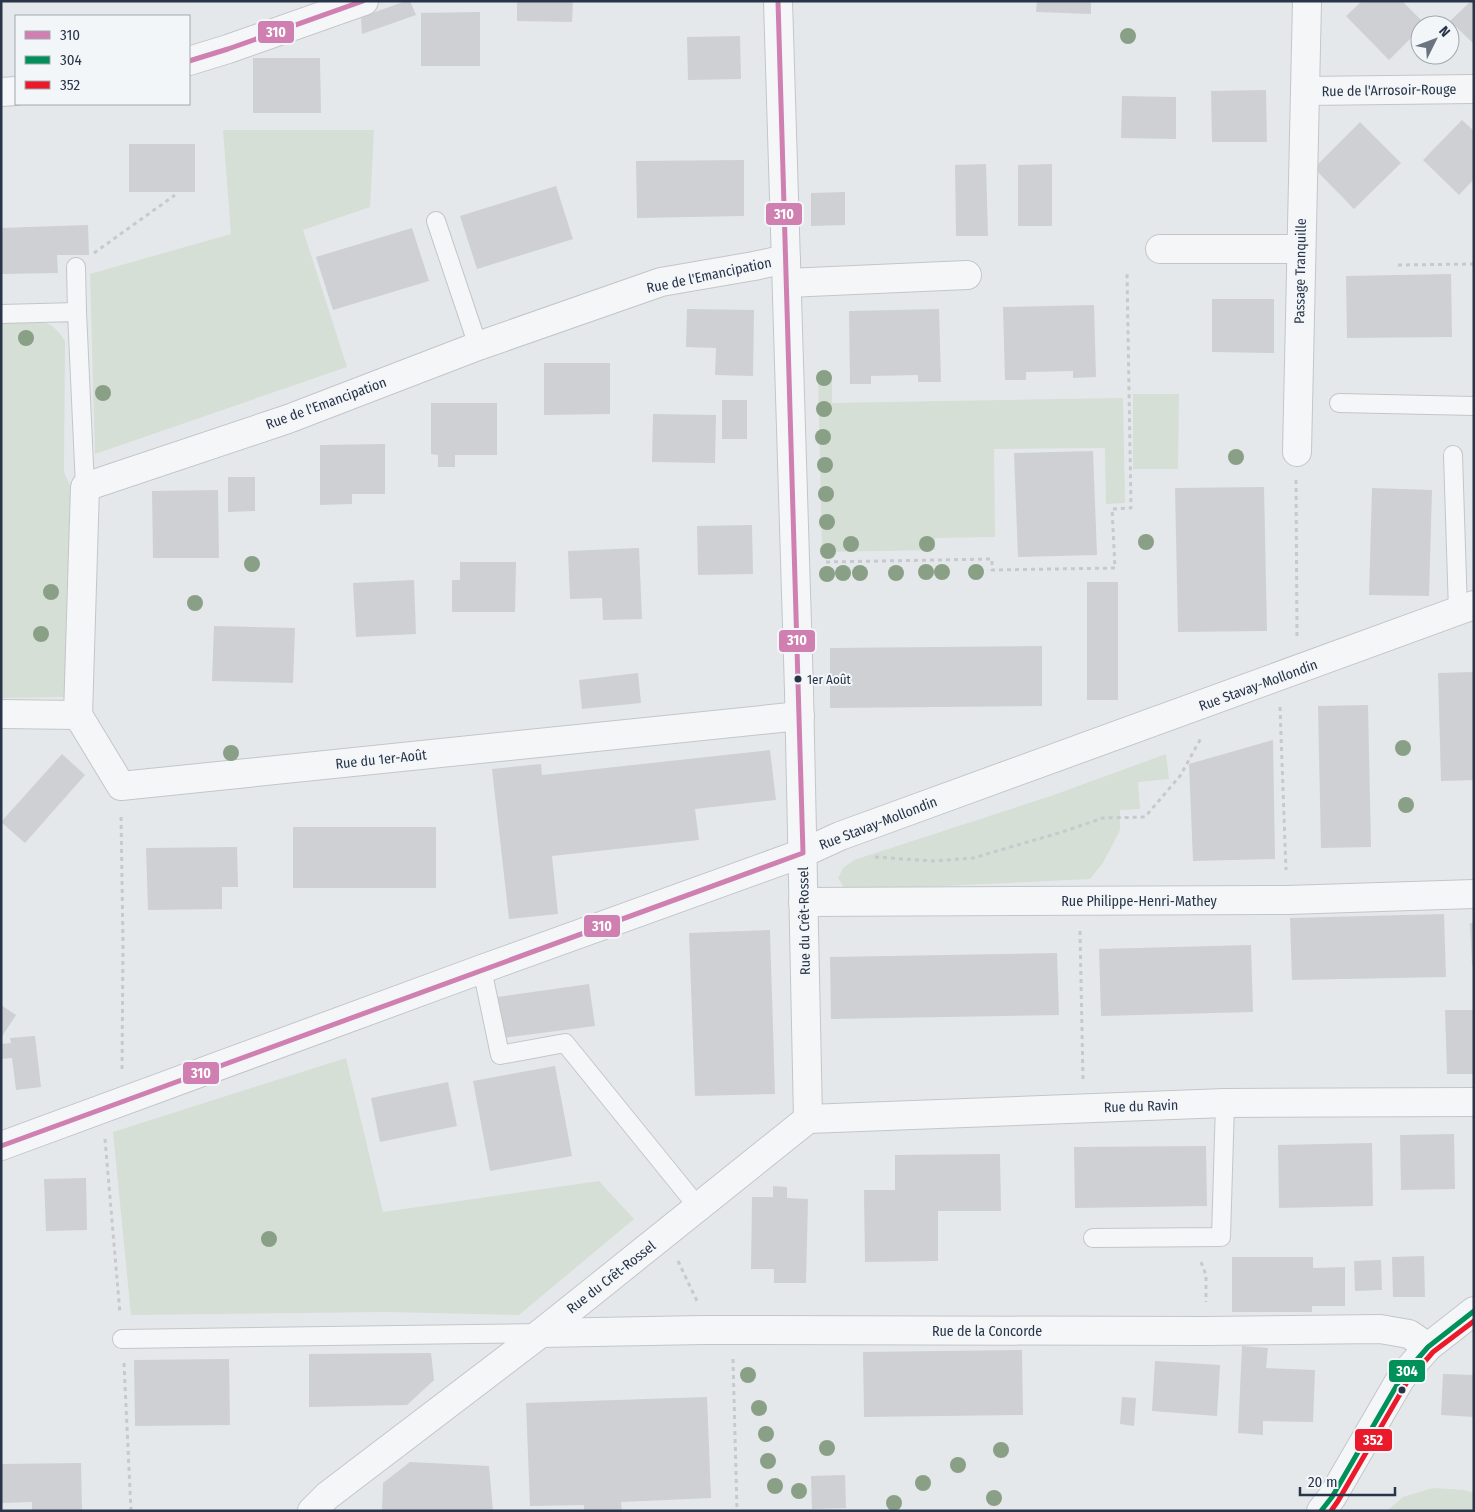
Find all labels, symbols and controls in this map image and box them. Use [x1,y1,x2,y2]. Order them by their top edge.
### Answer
legend [15,15,190,105]
north arrow [1410,15,1460,65]
line badge: 310 [257,20,295,44]
text: N [1435,23,1453,40]
text: 310 [265,24,286,41]
text: 310 [60,26,80,44]
text: 304 [60,51,82,69]
text: 352 [60,76,81,94]
street label: Rue de l'Arrosoir-Rouge [1322,81,1457,100]
line badge: 310 [765,202,803,226]
text: 310 [773,206,794,223]
street label: Passage Tranquille [1291,218,1310,324]
street label: Rue de l'Emancipation [645,254,773,297]
street label: Rue de l'Emancipation [264,374,389,433]
line badge: 310 [778,629,816,653]
text: 310 [786,632,807,649]
street label: Rue Stavay-Mollondin [1197,656,1320,715]
place label: 1er Août [807,672,852,687]
marker: 1er Août [793,674,803,684]
street label: Rue du 1er-Août [335,746,428,773]
street label: Rue Stavay-Mollondin [817,793,940,854]
street label: Rue du Crêt-Rossel [795,867,814,975]
street label: Rue Philippe-Henri-Mathey [1061,893,1218,910]
line badge: 310 [583,914,621,938]
text: 310 [591,918,612,935]
line badge: 310 [182,1061,220,1085]
text: 310 [190,1065,211,1082]
street label: Rue du Ravin [1103,1097,1179,1116]
street label: Rue du Crêt-Rossel [564,1237,659,1317]
street label: Rue de la Concorde [932,1323,1042,1340]
line badge: 304 [1388,1359,1426,1383]
text: 304 [1395,1363,1418,1380]
unlabelled marker [1397,1385,1407,1395]
line badge: 352 [1354,1428,1393,1452]
text: 352 [1362,1432,1383,1449]
scale bar [1300,1464,1395,1496]
text: 20 m [1308,1473,1338,1491]

